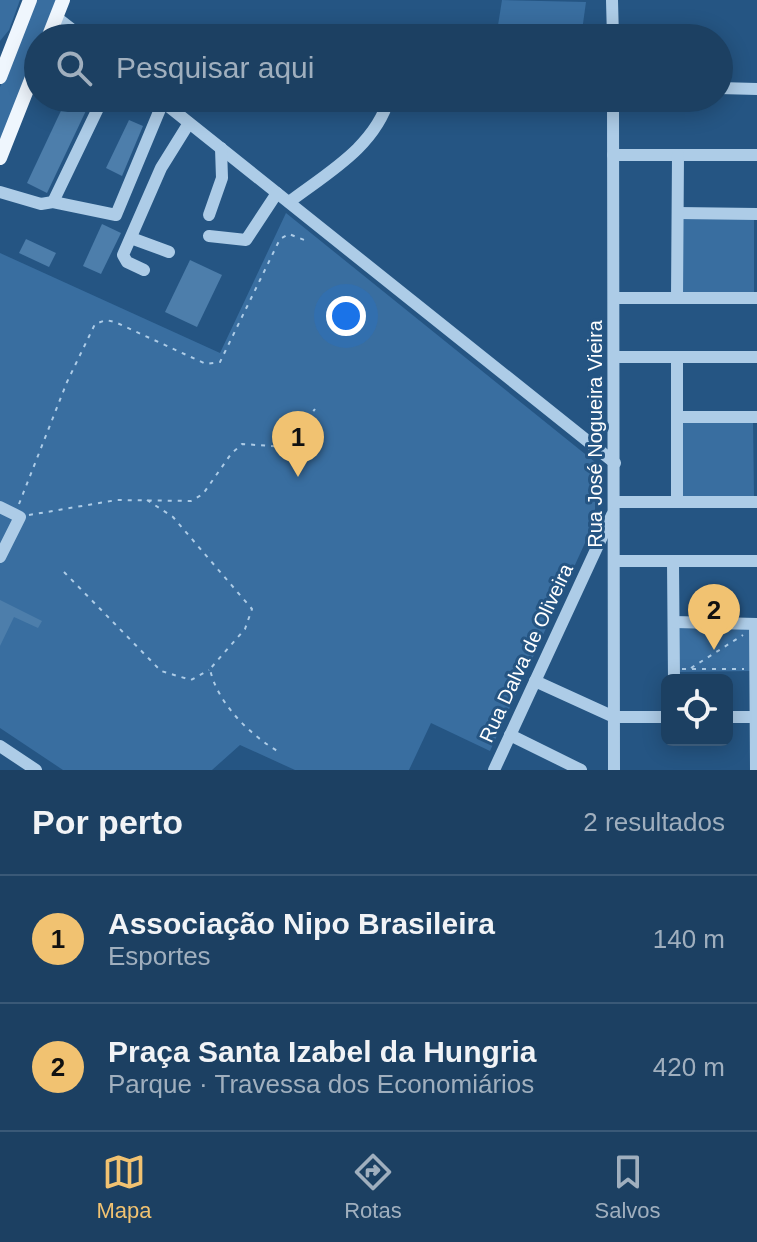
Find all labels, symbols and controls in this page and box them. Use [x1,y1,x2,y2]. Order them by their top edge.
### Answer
search box [24,24,733,112]
icon: search [52,46,96,90]
text: Pesquisar aqui [116,51,314,84]
your location [326,296,366,336]
street label: Rua José Nogueira Vieira [584,319,606,548]
pin: 1 [272,411,324,477]
street label: Rua Dalva de Oliveira [475,559,577,746]
pin: 2 [688,584,740,650]
map controls [661,674,733,746]
button: locate [661,674,733,746]
text: Por perto [32,803,183,841]
text: 2 resultados [583,807,725,837]
text: Associação Nipo Brasileira [108,907,495,940]
text: 1 [51,924,65,954]
text: 140 m [653,924,725,954]
text: Esportes [108,941,211,971]
text: Praça Santa Izabel da Hungria [108,1035,536,1068]
text: 2 [51,1052,65,1082]
text: 420 m [653,1052,725,1082]
text: Parque · Travessa dos Economiários [108,1069,534,1099]
tab: Mapa [96,1150,151,1224]
tab: Rotas [344,1150,402,1224]
tab: Salvos [595,1150,661,1224]

